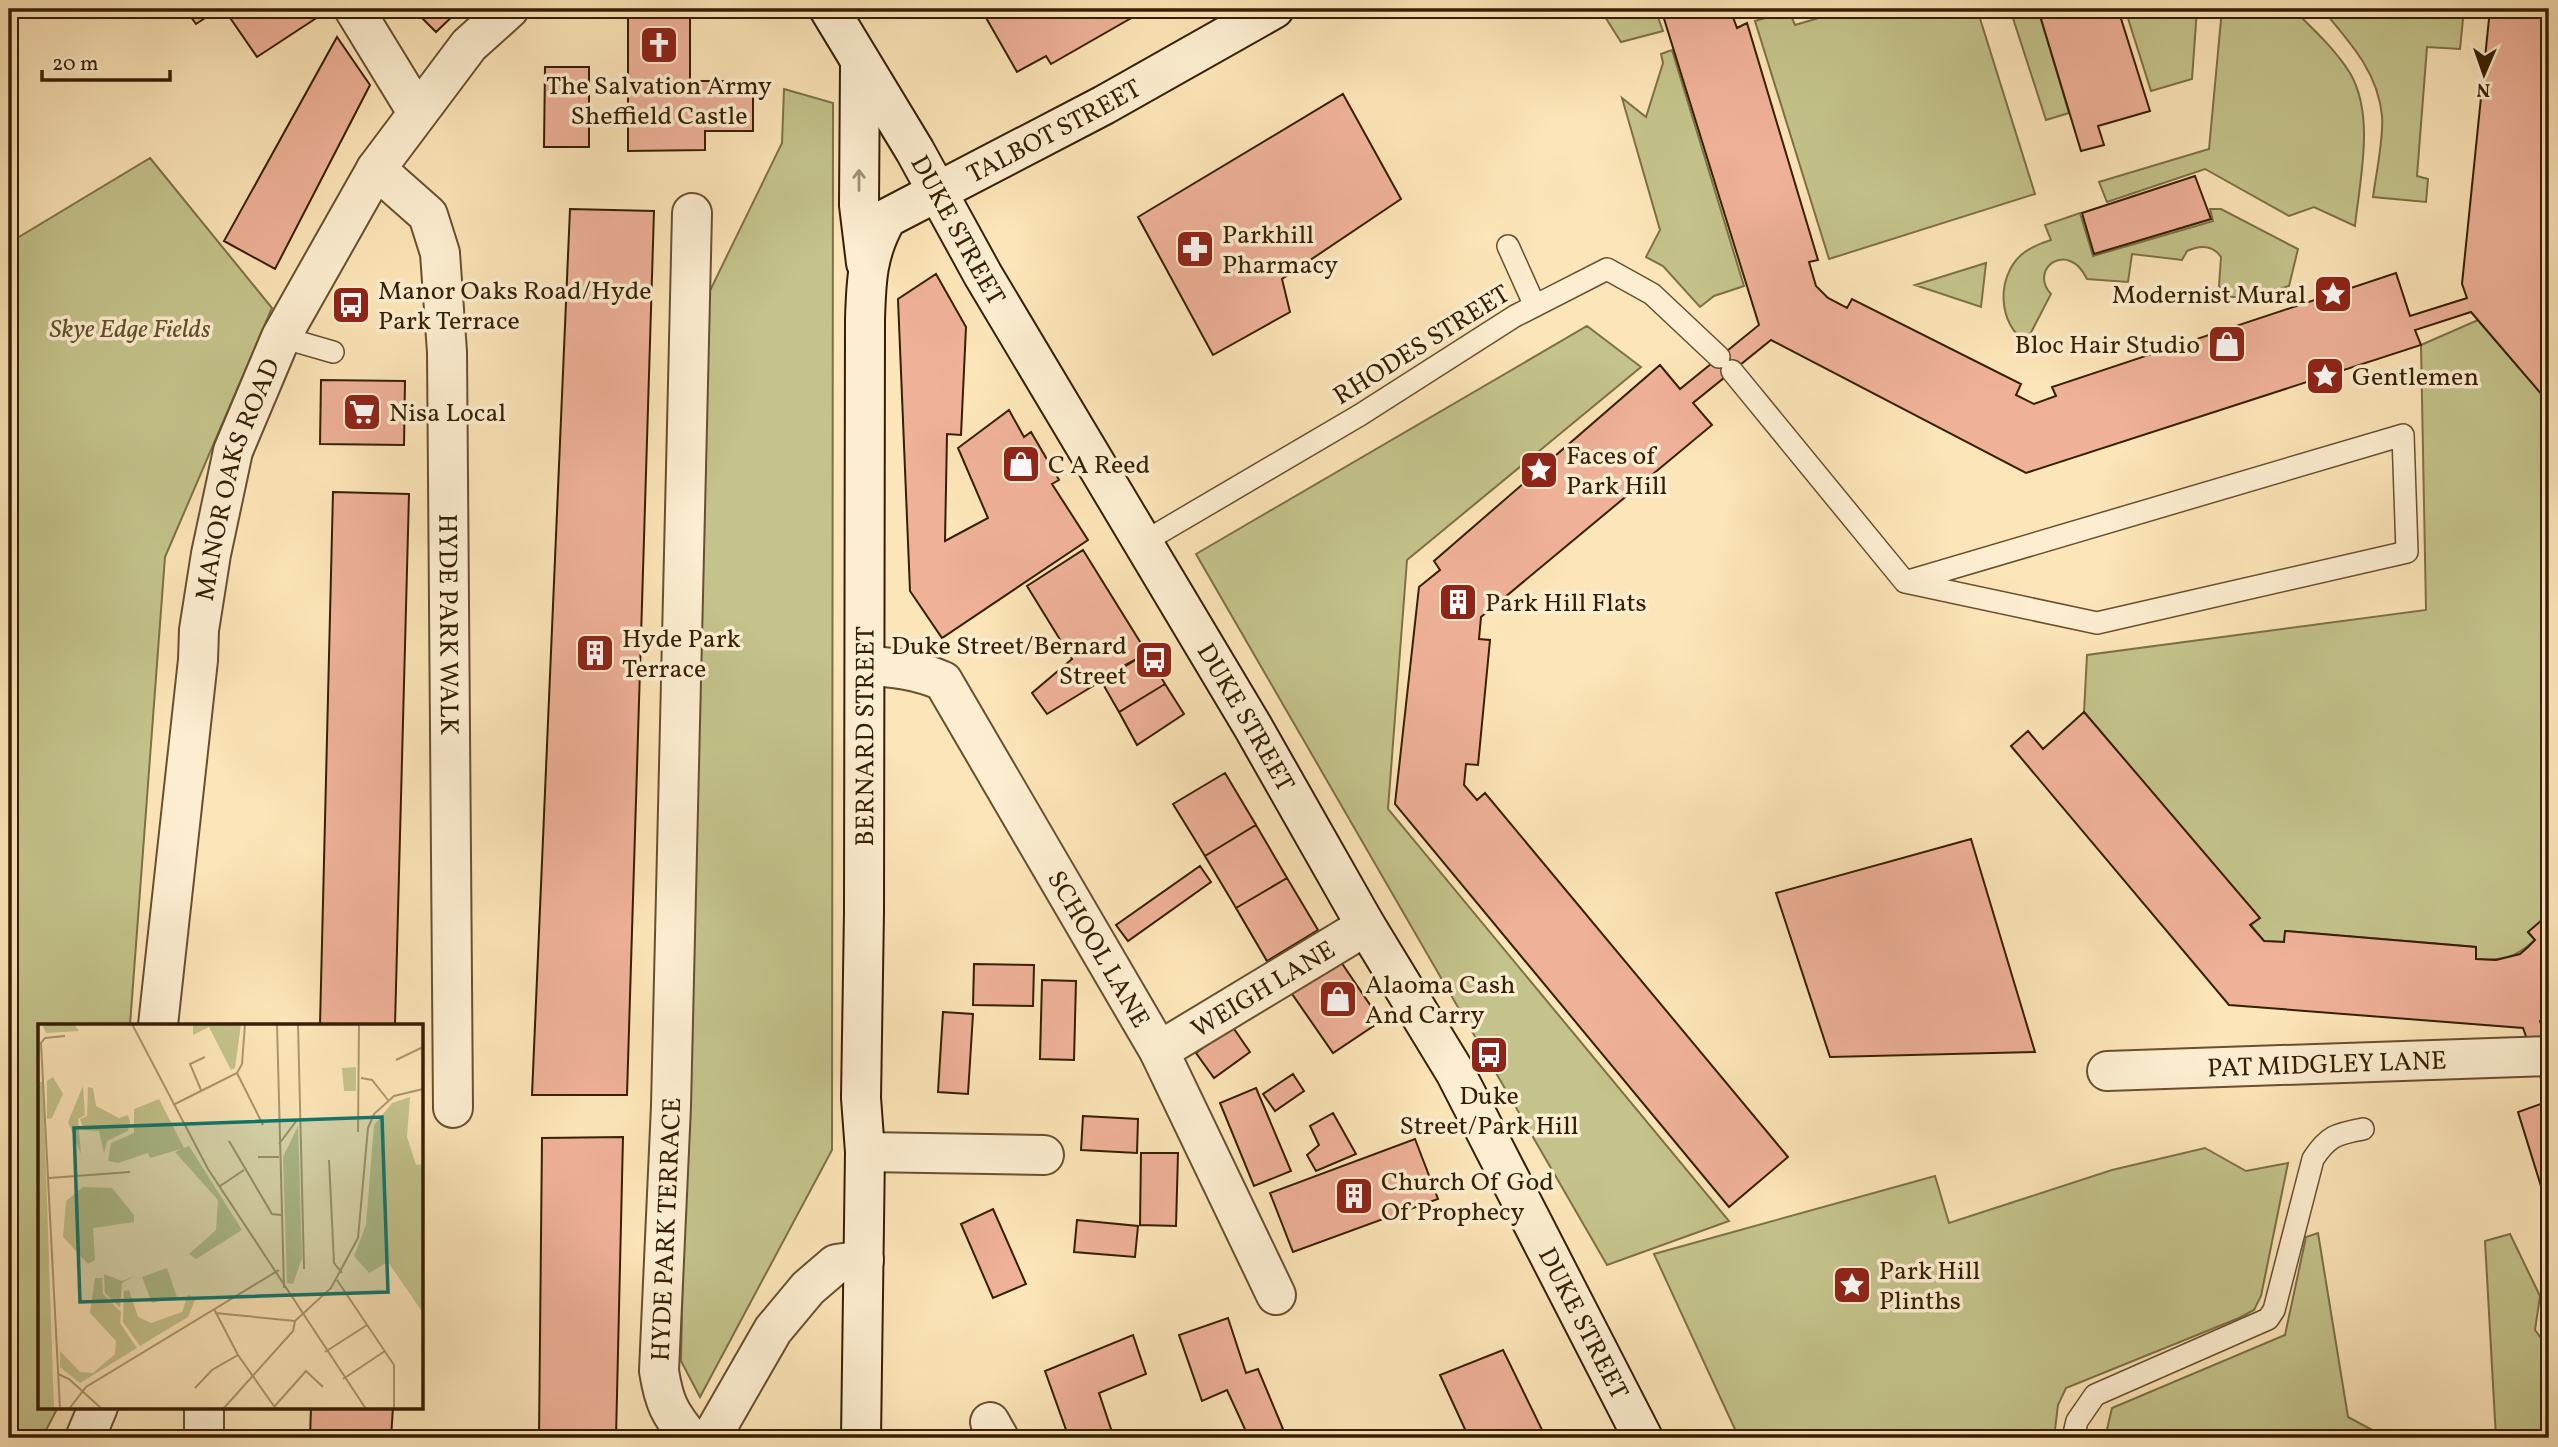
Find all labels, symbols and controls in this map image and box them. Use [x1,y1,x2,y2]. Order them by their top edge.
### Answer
church icon: The Salvation Army Sheffield Castle [638,24,680,66]
scale bar [42,38,170,82]
north arrow [2450,38,2520,108]
text: 20 m [52,50,98,79]
place label: The Salvation Army Sheffield Castle [546,69,772,135]
street label: TALBOT STREET [961,72,1148,193]
text: N [2476,76,2491,102]
street label: DUKE STREET [901,149,1013,313]
one-way arrow [852,168,866,191]
place label: Parkhill Pharmacy [1222,218,1338,284]
pharmacy icon: Parkhill Pharmacy [1174,228,1216,270]
place icon: Modernist Mural [2312,273,2354,315]
place label: Manor Oaks Road/Hyde Park Terrace [378,274,652,340]
street label: RHODES STREET [1327,277,1517,415]
place label: Modernist Mural [2112,278,2306,314]
bus stop icon: Manor Oaks Road/Hyde Park Terrace [330,284,372,326]
park label: Skye Edge Fields [49,312,211,348]
shop icon: Bloc Hair Studio [2206,323,2248,365]
place label: Bloc Hair Studio [2014,328,2200,364]
street label: MANOR OAKS ROAD [188,353,290,603]
place icon: Gentlemen [2304,355,2346,397]
place label: Gentlemen [2352,360,2479,396]
supermarket icon: Nisa Local [341,391,383,433]
place label: Nisa Local [389,396,506,432]
place label: Faces of Park Hill [1566,439,1667,505]
shop icon: C A Reed [1000,443,1042,485]
place label: C A Reed [1048,448,1150,484]
place icon: Faces of Park Hill [1518,449,1560,491]
street label: HYDE PARK WALK [428,513,466,736]
building icon: Park Hill Flats [1437,581,1479,623]
place label: Park Hill Flats [1485,586,1647,622]
place label: Hyde Park Terrace [622,622,741,688]
street label: BERNARD STREET [848,626,884,846]
place label: Duke Street/Bernard Street [891,629,1127,695]
building icon: Hyde Park Terrace [574,632,616,674]
street label: DUKE STREET [1187,637,1302,799]
bus stop icon: Duke Street/Bernard Street [1133,639,1175,681]
street label: SCHOOL LANE [1038,865,1158,1035]
street label: WEIGH LANE [1185,933,1342,1048]
place label: Alaoma Cash And Carry [1365,968,1516,1034]
shop icon: Alaoma Cash And Carry [1317,978,1359,1020]
inset map [38,1024,424,1408]
bus stop icon: Duke Street/Park Hill [1468,1034,1510,1076]
street label: PAT MIDGLEY LANE [2207,1043,2447,1088]
place label: Duke Street/Park Hill [1400,1079,1578,1145]
street label: HYDE PARK TERRACE [643,1097,691,1362]
place label: Church Of God Of Prophecy [1381,1165,1554,1231]
building icon: Church Of God Of Prophecy [1333,1175,1375,1217]
street label: DUKE STREET [1528,1242,1636,1406]
place label: Park Hill Plinths [1879,1254,1980,1320]
place icon: Park Hill Plinths [1831,1264,1873,1306]

